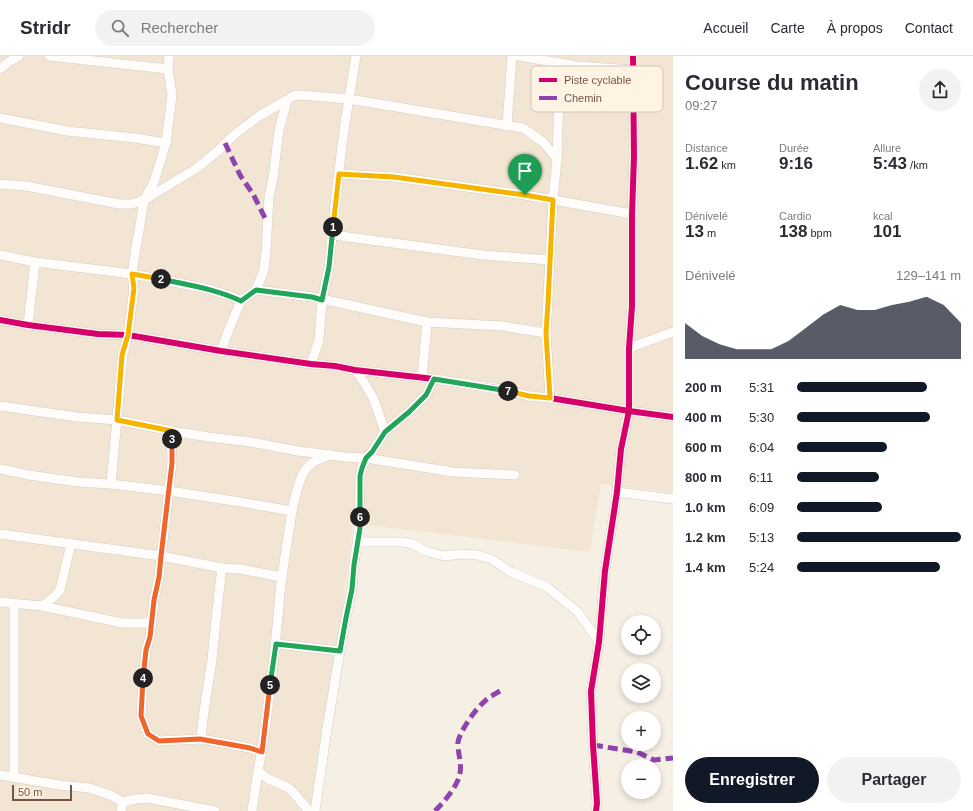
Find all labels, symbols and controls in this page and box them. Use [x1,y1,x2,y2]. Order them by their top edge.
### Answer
search box [95,10,375,46]
text: Stridr [20,17,71,38]
icon: search [109,17,131,39]
text: Rechercher [141,19,218,36]
text: Accueil [703,20,748,36]
text: Carte [770,20,805,36]
text: À propos [827,20,883,36]
text: Contact [905,20,953,36]
legend [531,66,663,112]
button: share [919,69,961,111]
text: Course du matin [685,70,859,95]
text: Piste cyclable [564,74,631,86]
text: Chemin [564,92,602,104]
text: 09:27 [685,98,718,113]
text: Distance [685,142,728,154]
text: Durée [779,142,809,154]
text: Allure [873,142,901,154]
pin [508,154,542,195]
text: 1.62 [685,154,718,173]
text: 9:16 [779,154,813,173]
text: 5:43 [873,154,907,173]
text: km [718,159,736,171]
text: /km [907,159,928,171]
icon: arrive [514,160,536,182]
text: Dénivelé [685,210,728,222]
text: Cardio [779,210,811,222]
text: kcal [873,210,893,222]
pin: 1 [323,217,343,237]
text: 1 [330,221,336,233]
text: 13 [685,222,704,241]
text: 138 [779,222,807,241]
text: 101 [873,222,901,241]
text: m [704,227,716,239]
text: bpm [807,227,832,239]
text: Dénivelé [685,268,736,283]
text: 129–141 m [896,268,961,283]
pin: 2 [151,269,171,289]
text: 2 [158,273,164,285]
text: 200 m [685,380,722,395]
text: 5:31 [749,380,774,395]
pin: 7 [498,381,518,401]
text: 7 [505,385,511,397]
text: 400 m [685,410,722,425]
text: 5:30 [749,410,774,425]
pin: 3 [162,429,182,449]
text: 3 [169,433,175,445]
text: 600 m [685,440,722,455]
text: 6:04 [749,440,774,455]
text: 800 m [685,470,722,485]
text: 6:11 [749,470,773,485]
text: 1.0 km [685,500,725,515]
text: 6:09 [749,500,774,515]
pin: 6 [350,507,370,527]
text: 6 [357,511,363,523]
text: 1.2 km [685,530,725,545]
text: 5:13 [749,530,774,545]
text: 1.4 km [685,560,725,575]
text: 5:24 [749,560,774,575]
map controls [621,615,661,799]
button: locate [621,615,661,655]
button: layers [621,663,661,703]
pin: 4 [133,668,153,688]
text: 4 [140,672,146,684]
pin: 5 [260,675,280,695]
text: 5 [267,679,273,691]
button: + [621,711,661,751]
button: Enregistrer [685,757,819,803]
button: Partager [827,757,961,803]
button: − [621,759,661,799]
scale bar [12,783,72,802]
text: 50 m [18,786,42,798]

